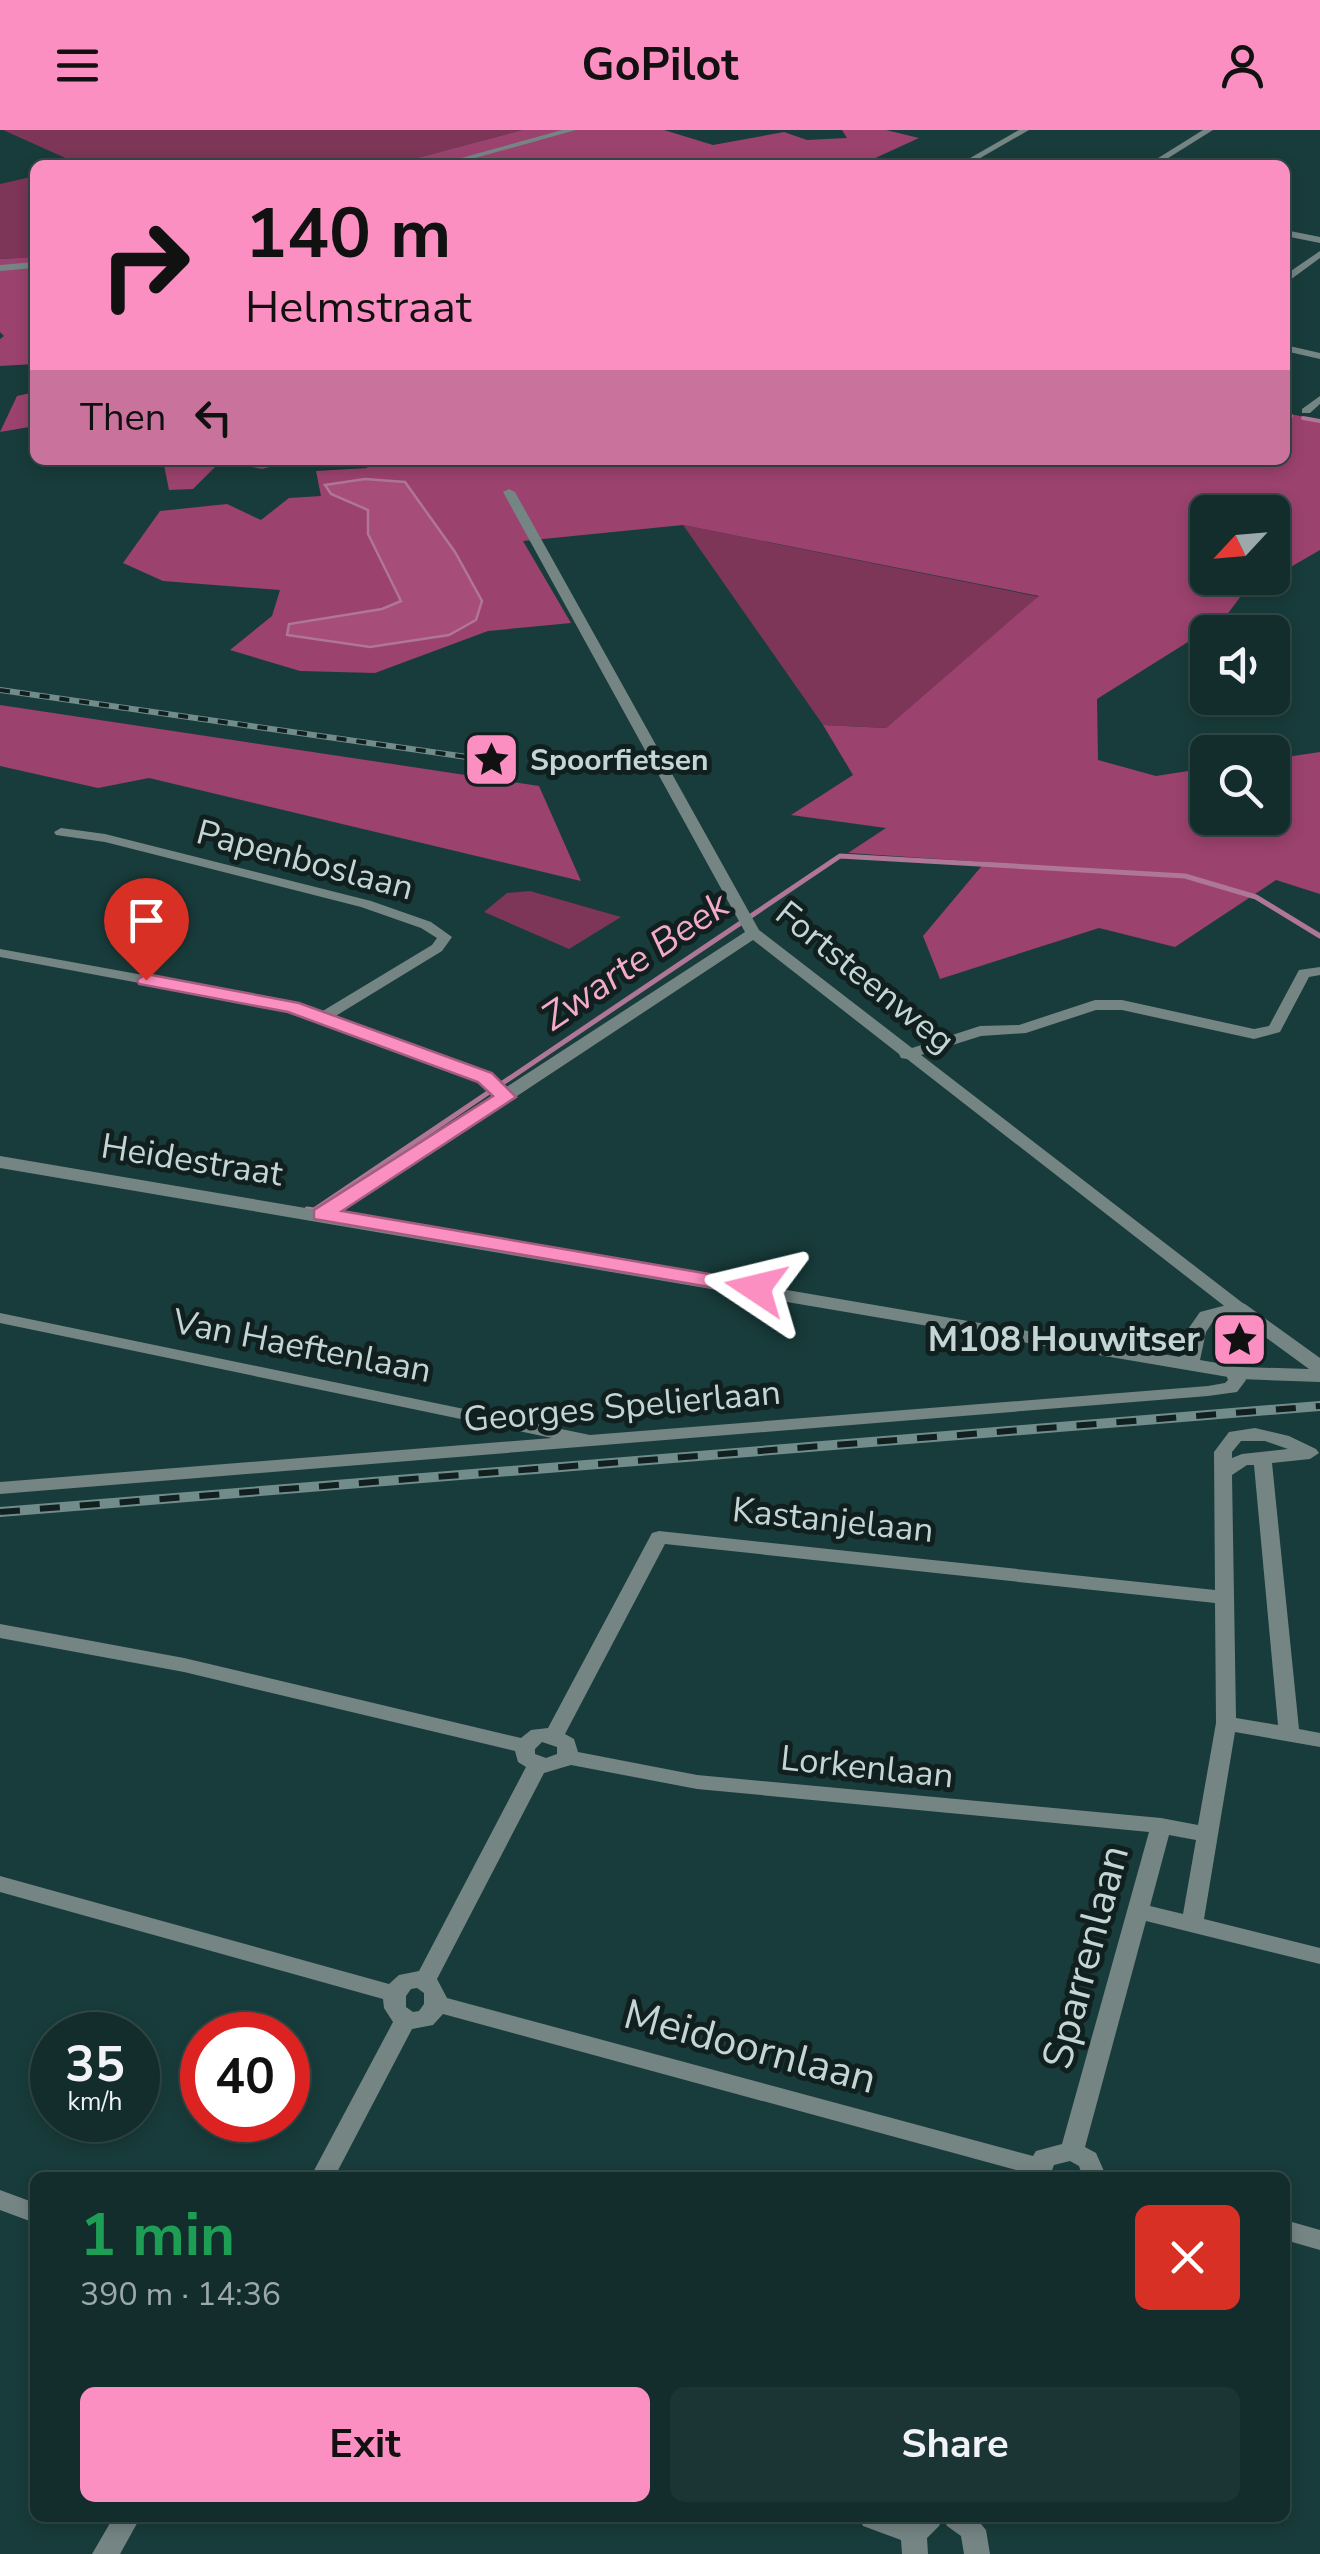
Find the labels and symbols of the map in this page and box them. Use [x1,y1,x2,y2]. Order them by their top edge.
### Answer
north arrow [1190,495,1290,595]
place icon: Spoorfietsen [461,730,521,790]
place label: Spoorfietsen [530,740,709,781]
street label: Papenboslaan [191,808,419,912]
pin [104,878,189,981]
water label: Zwarte Beek [531,879,740,1043]
street label: Fortsteenweg [766,890,964,1064]
street label: Heidestraat [98,1122,287,1198]
position arrow [704,1236,808,1340]
street label: Van Haeftenlaan [168,1298,435,1394]
place icon: M108 Houwitser [1209,1309,1269,1369]
place label: M108 Houwitser [928,1316,1200,1363]
street label: Georges Spelierlaan [461,1369,783,1443]
street label: Kastanjelaan [730,1486,936,1554]
street label: Lorkenlaan [778,1735,956,1799]
street label: Sparrenlaan [1029,1839,1143,2075]
street label: Meidoornlaan [618,1986,882,2108]
speed limit sign: 40 [180,2012,310,2142]

